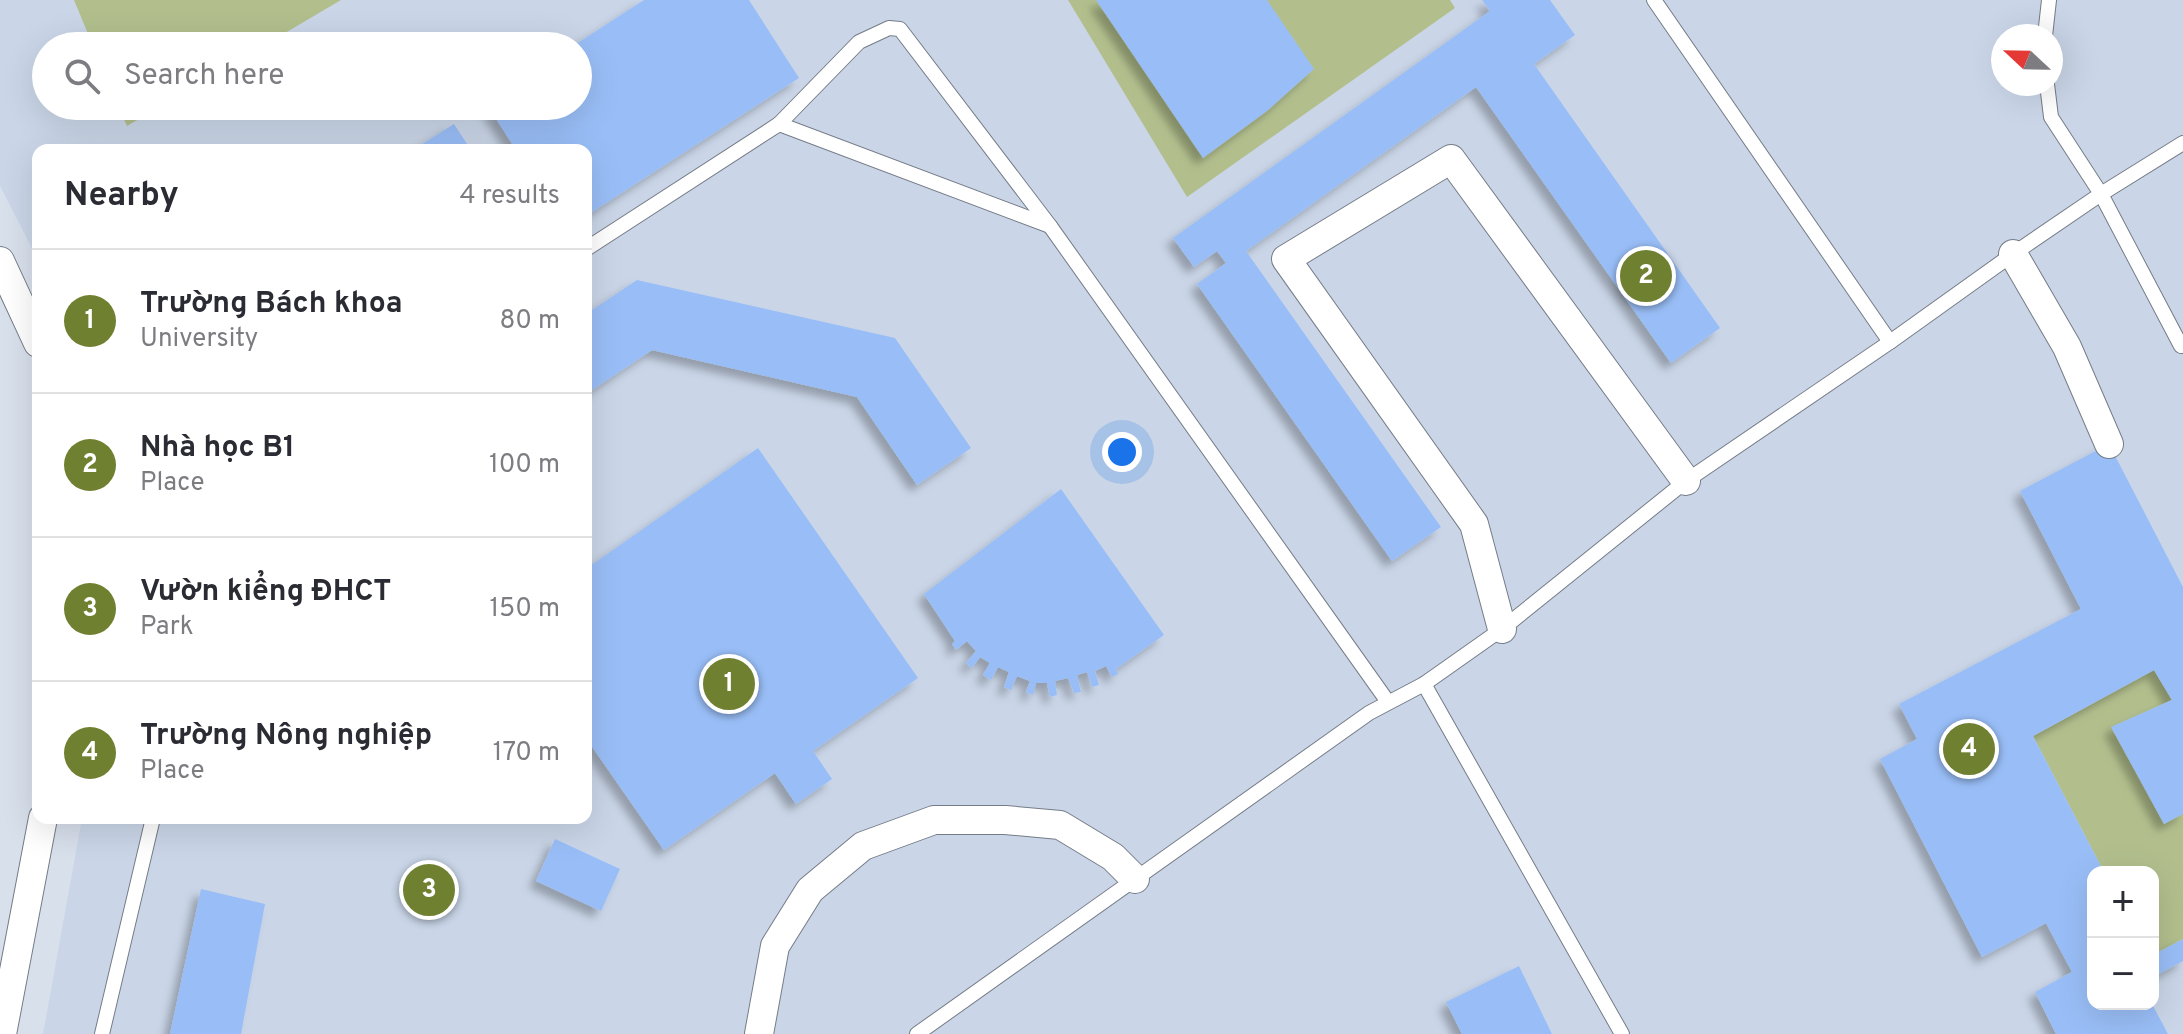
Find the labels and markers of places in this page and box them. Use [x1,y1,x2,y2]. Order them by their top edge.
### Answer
pin: 2 [1620,246,1672,306]
pin: 1 [703,654,755,714]
pin: 4 [1943,719,1995,779]
pin: 3 [403,860,455,920]

